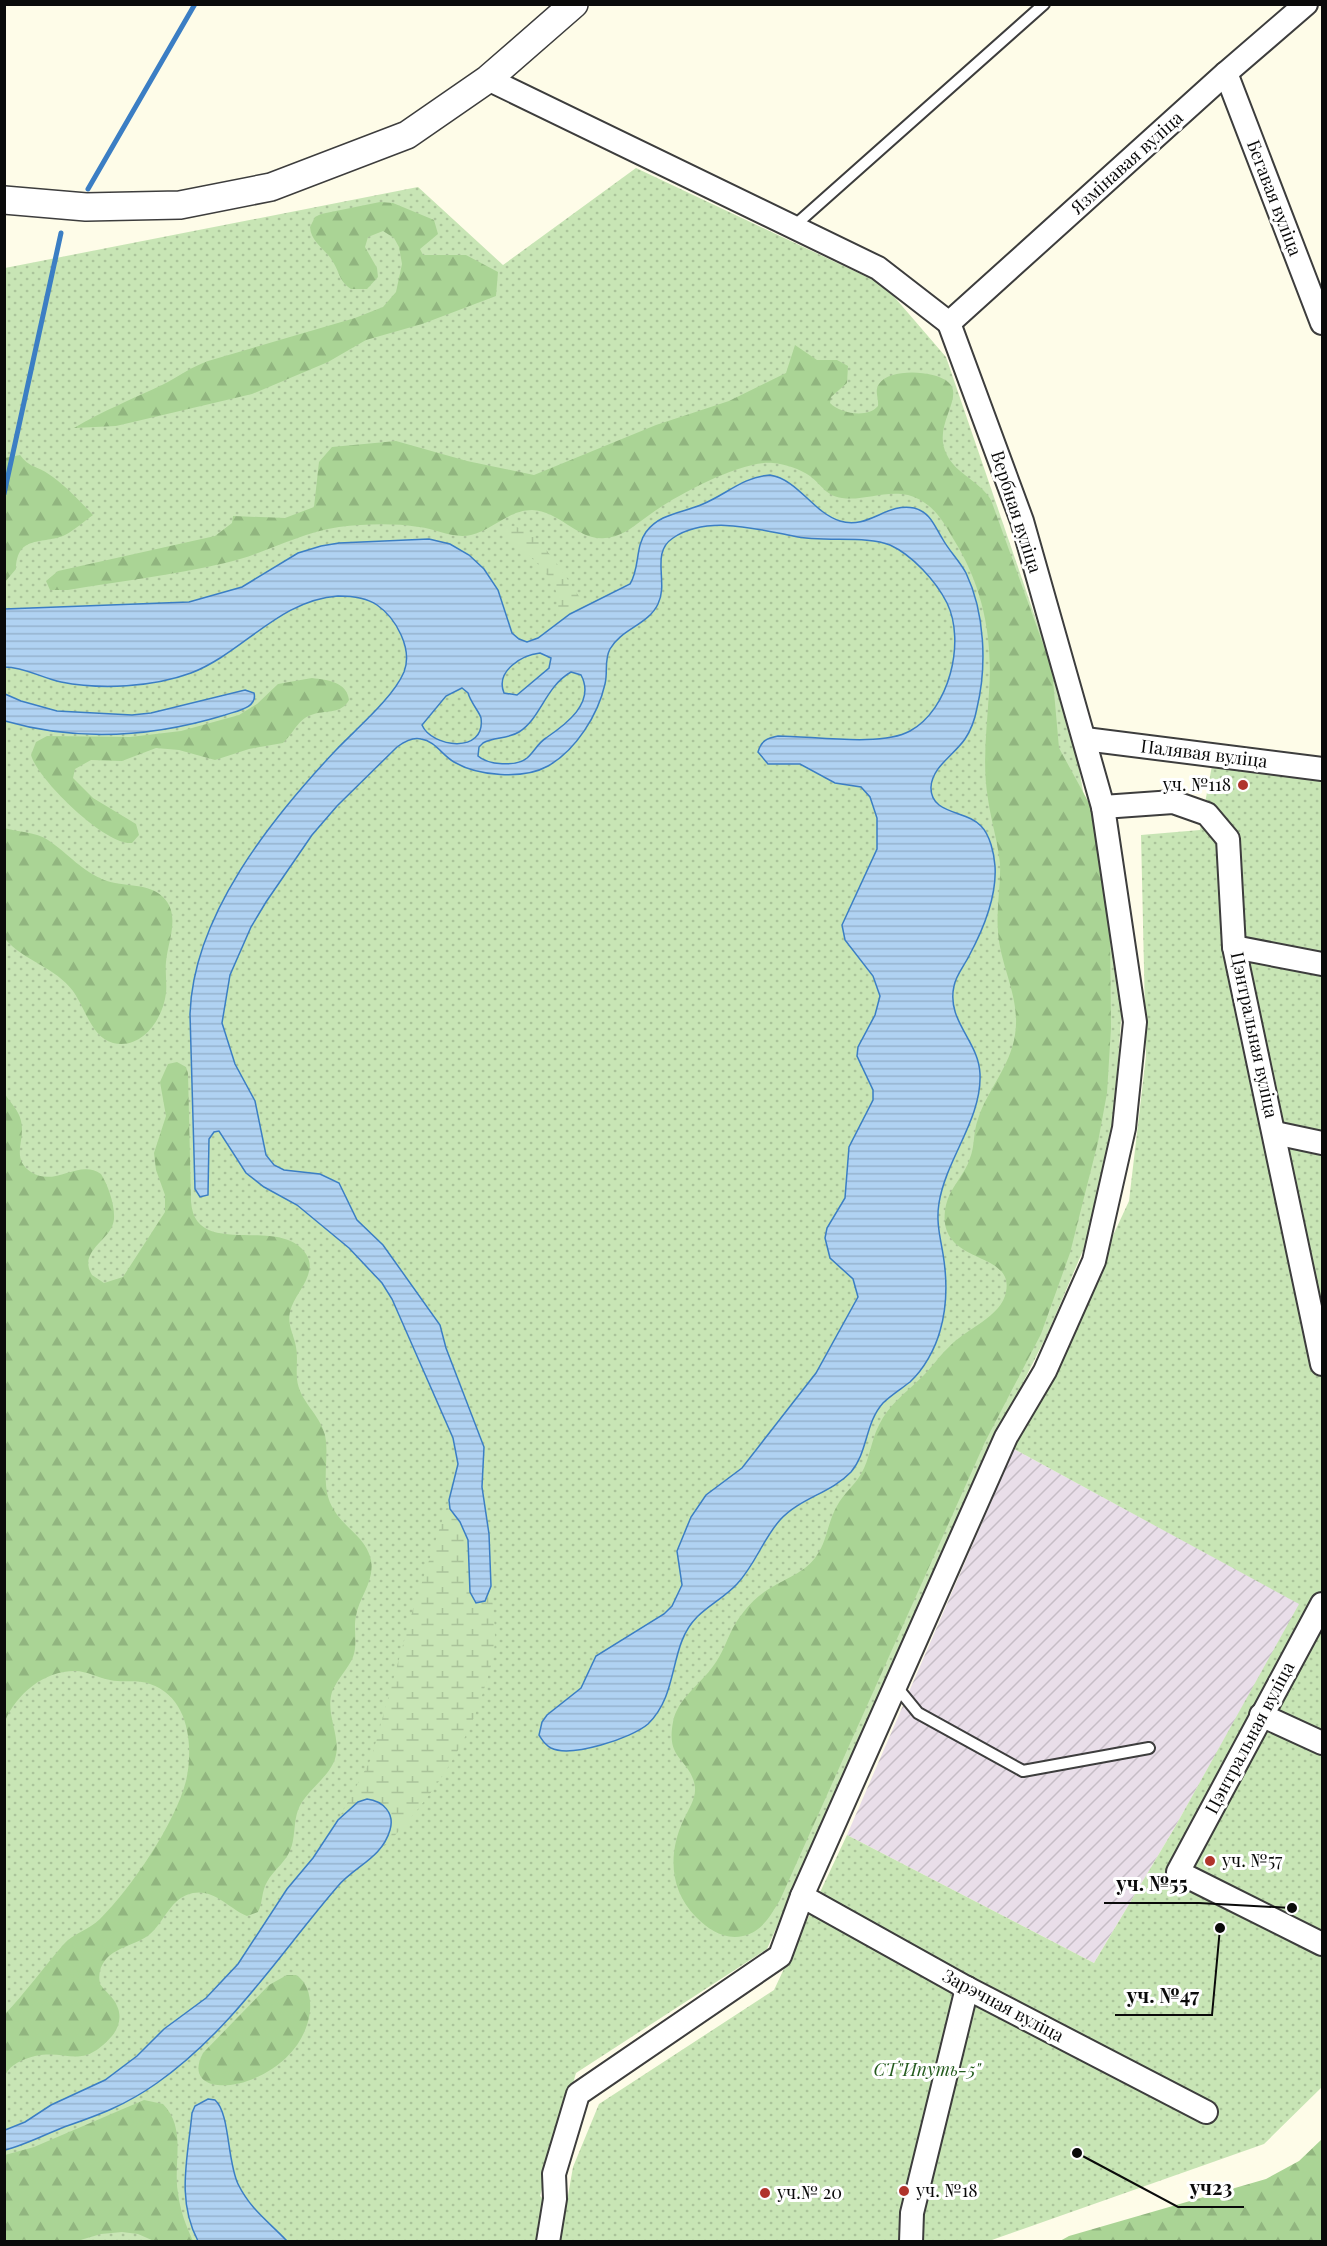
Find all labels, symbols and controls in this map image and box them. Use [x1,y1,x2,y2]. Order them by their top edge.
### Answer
street label: Язмінавая вуліца [1064,105,1188,220]
street label: Бегавая вуліца [1242,136,1308,259]
street label: Вербная вуліца [986,447,1048,576]
street label: Палявая вуліца [1139,733,1269,773]
place label: уч. №118 [1162,772,1231,796]
marker: уч. №118 [1236,778,1250,792]
street label: Цэнтральная вуліца [1226,950,1284,1120]
street label: Цэнтральная вуліца [1199,1657,1299,1818]
place label: уч. №57 [1221,1848,1283,1872]
marker: уч. №57 [1203,1854,1217,1868]
callout: уч. №55 [1104,1865,1199,1903]
text: уч. №55 [1115,1869,1188,1896]
street label: Зарэчная вуліца [939,1963,1068,2047]
callout: уч. №47 [1115,1977,1212,2015]
text: уч. №47 [1126,1981,1200,2008]
park label: СТ"Ипуть-5" [873,2057,982,2081]
callout: уч23 [1178,2169,1244,2207]
text: уч23 [1189,2173,1233,2200]
place label: уч. №18 [915,2178,978,2202]
place label: уч.№ 20 [776,2180,842,2204]
marker: уч. №18 [897,2184,911,2198]
marker: уч.№ 20 [758,2186,772,2200]

